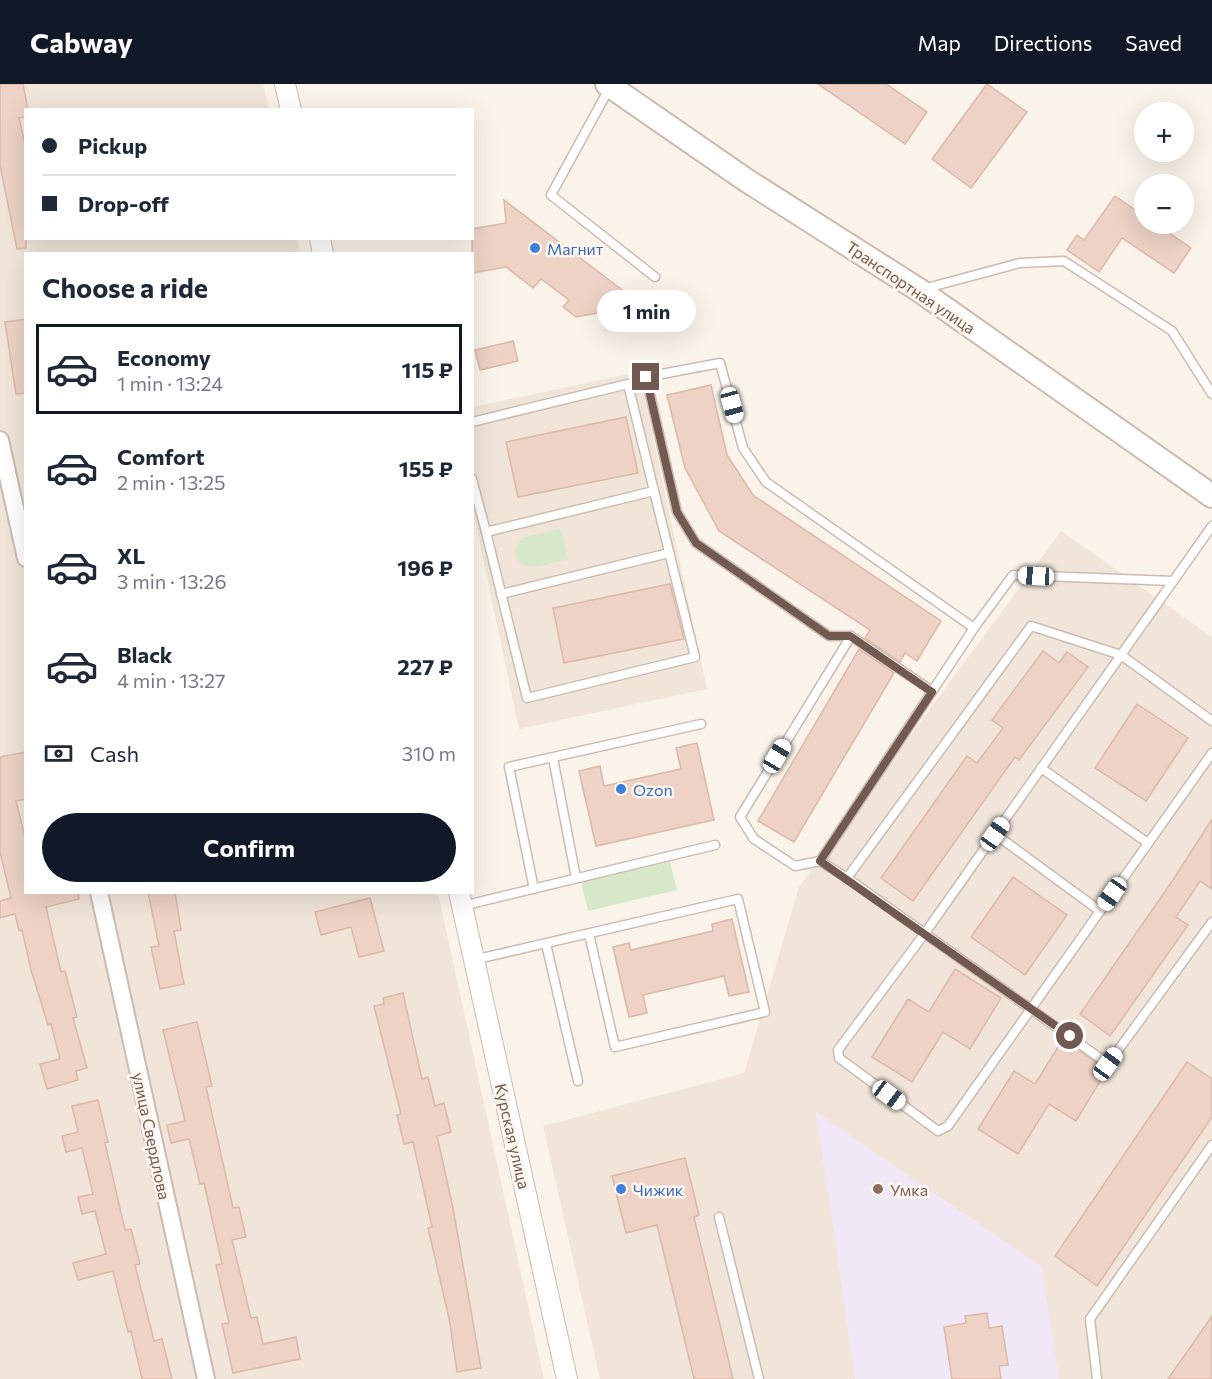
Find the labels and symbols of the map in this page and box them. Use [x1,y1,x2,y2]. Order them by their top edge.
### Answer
street label: Транспортная улица [843,237,979,337]
place label: Магнит [547,239,604,258]
marker: Магнит [528,241,542,255]
callout: 1 min [596,290,696,332]
route end [632,363,659,390]
car [719,385,745,425]
car [1018,566,1054,586]
car [760,736,794,776]
place label: Ozon [633,780,673,799]
marker: Ozon [614,782,628,796]
car [977,814,1013,854]
car [1094,874,1130,914]
route start [1056,1022,1083,1049]
car [1090,1044,1126,1084]
street label: улица Свердлова [129,1071,175,1201]
car [869,1077,909,1113]
street label: Курская улица [492,1081,534,1191]
place label: Чижик [633,1180,684,1199]
place label: Умка [890,1180,928,1199]
marker: Чижик [614,1182,628,1196]
marker: Умка [871,1182,885,1196]

